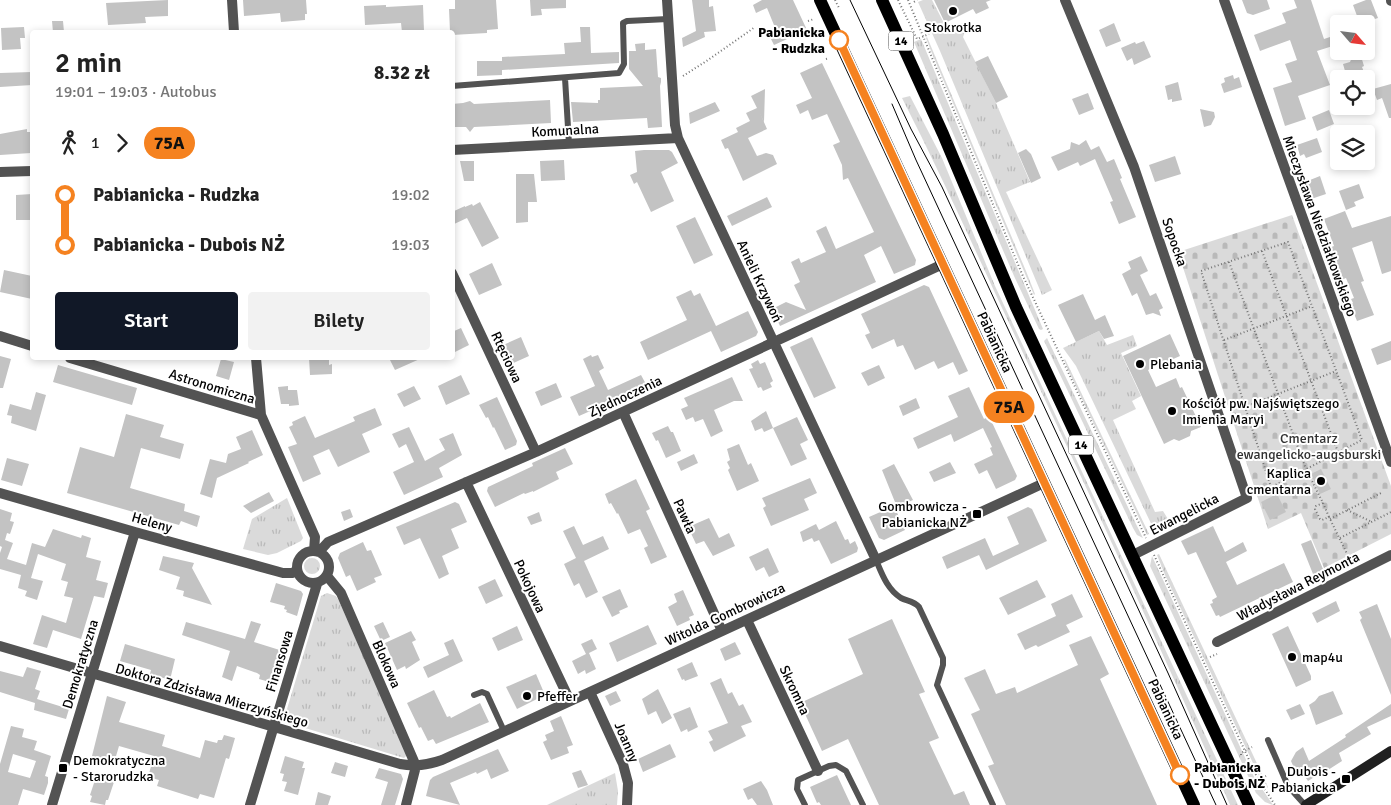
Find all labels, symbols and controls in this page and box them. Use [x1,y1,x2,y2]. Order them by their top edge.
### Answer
marker: Stokrotka [947,5,959,17]
north arrow [1330,15,1375,60]
map controls [1330,15,1375,170]
place label: Stokrotka [924,19,982,36]
place label: Pabianicka - Rudzka [758,24,825,57]
marker: Pabianicka - Rudzka [829,30,849,50]
road number: 14 [888,31,914,50]
text: 2 min [55,46,122,80]
text: 8.32 zł [374,61,430,85]
button: locate [1330,70,1375,115]
text: 19:01 – 19:03 · Autobus [55,82,216,102]
street label: Komunalna [531,120,599,141]
button: layers [1330,125,1375,170]
icon: walk [55,129,83,157]
icon: forward [108,129,136,157]
text: 75A [154,132,185,154]
text: 1 [91,133,100,153]
street label: Mieczysława Niedziałkowskiego [1279,133,1360,319]
text: Pabianicka - Rudzka [93,183,260,207]
text: 19:02 [391,185,430,205]
street label: Sopocka [1158,216,1191,269]
text: Pabianicka - Dubois NŻ [93,233,285,257]
text: 19:03 [391,235,430,255]
street label: Anieli Krzywoń [733,237,786,325]
button: Start [55,292,238,350]
button: Bilety [248,292,430,350]
street label: Pabianicka [973,309,1016,375]
street label: Rtęciowa [487,329,526,386]
place label: Plebania [1150,356,1202,373]
marker: Plebania [1134,358,1146,370]
street label: Astronomiczna [167,365,257,408]
street label: Zjednoczenia [586,372,665,421]
line badge: 75A [980,391,1038,423]
place label: Kościół pw. Najświętszego Imienia Maryi [1182,395,1339,428]
text: 75A [994,396,1024,418]
marker: Kościół pw. Najświętszego Imienia Maryi [1166,405,1178,417]
park label: Cmentarz ewangelicko-augsburski [1237,430,1381,463]
road number: 14 [1068,436,1094,454]
place label: Kaplica cmentarna [1247,465,1311,498]
marker: Kaplica cmentarna [1315,475,1327,487]
street label: Ewangelicka [1147,490,1222,539]
street label: Pawła [669,496,700,536]
place label: Gombrowicza - Pabianicka NŻ [878,498,967,531]
marker: Gombrowicza - Pabianicka NŻ [971,508,983,520]
street label: Heleny [130,509,175,536]
street label: Władysława Reymonta [1234,548,1362,625]
street label: Pokojowa [510,557,549,616]
street label: Witolda Gombrowicza [663,579,788,650]
street label: Demokratyczna [59,617,102,711]
street label: Finansowa [262,628,297,694]
street label: Blokowa [368,638,405,691]
place label: map4u [1302,649,1343,666]
marker: map4u [1286,651,1298,663]
street label: Doktora Zdzisława Mierzyńskiego [113,660,310,731]
street label: Skromna [776,663,813,718]
street label: Pabianicka [1144,676,1187,742]
place label: Pfeffer [537,688,578,705]
marker: Pfeffer [521,690,533,702]
street label: Joanny [610,719,643,765]
place label: Demokratyczna - Starorudzka [73,752,165,785]
place label: Pabianicka - Dubois NŻ [1194,759,1265,792]
marker: Demokratyczna - Starorudzka [57,762,69,774]
place label: Dubois - Pabianicka [1271,763,1336,796]
marker: Pabianicka - Dubois NŻ [1170,765,1190,785]
marker: Dubois - Pabianicka [1340,773,1352,785]

